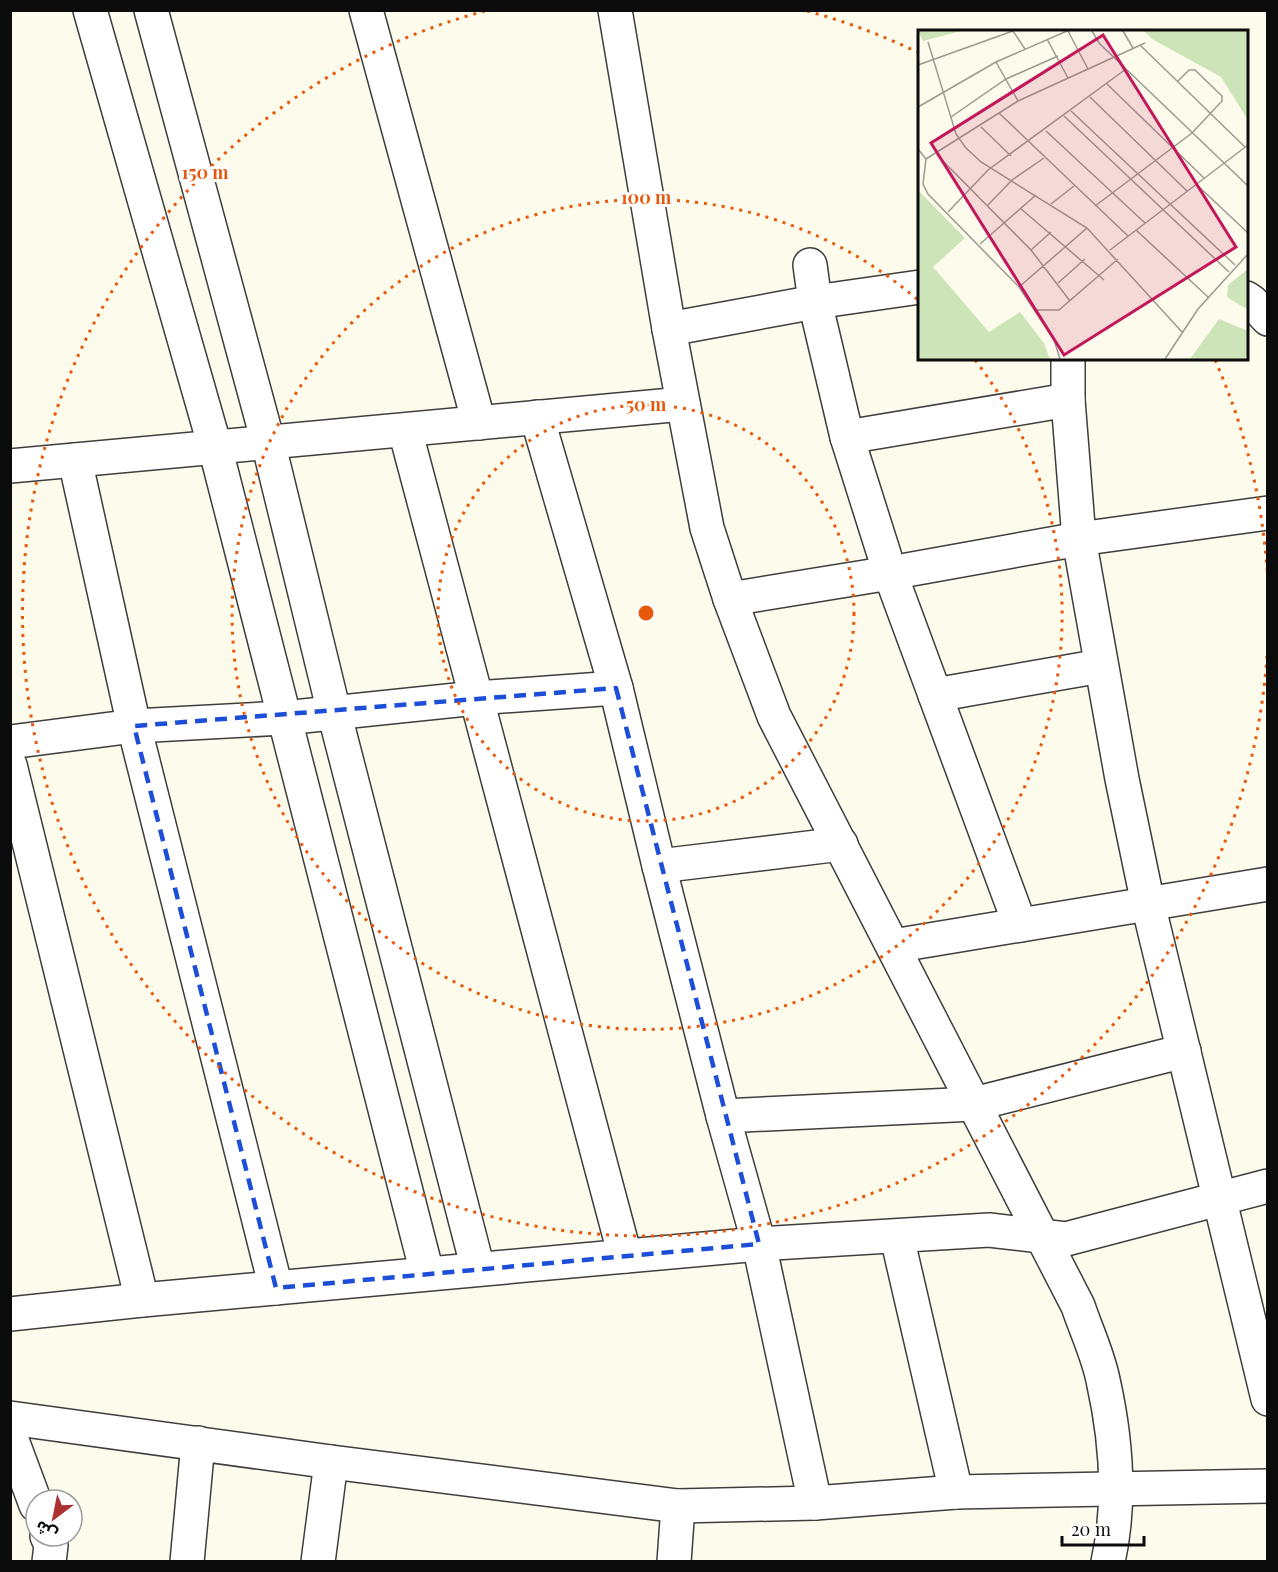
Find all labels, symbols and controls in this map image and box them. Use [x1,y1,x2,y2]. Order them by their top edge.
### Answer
inset map [918,30,1248,360]
text: 150 m [181,160,229,184]
text: 100 m [621,185,672,209]
text: 50 m [626,392,667,416]
centre of rings [636,603,656,623]
north arrow [24,1488,84,1548]
scale bar [1062,1509,1144,1547]
text: ش [31,1516,61,1546]
text: 20 m [1071,1517,1111,1541]

